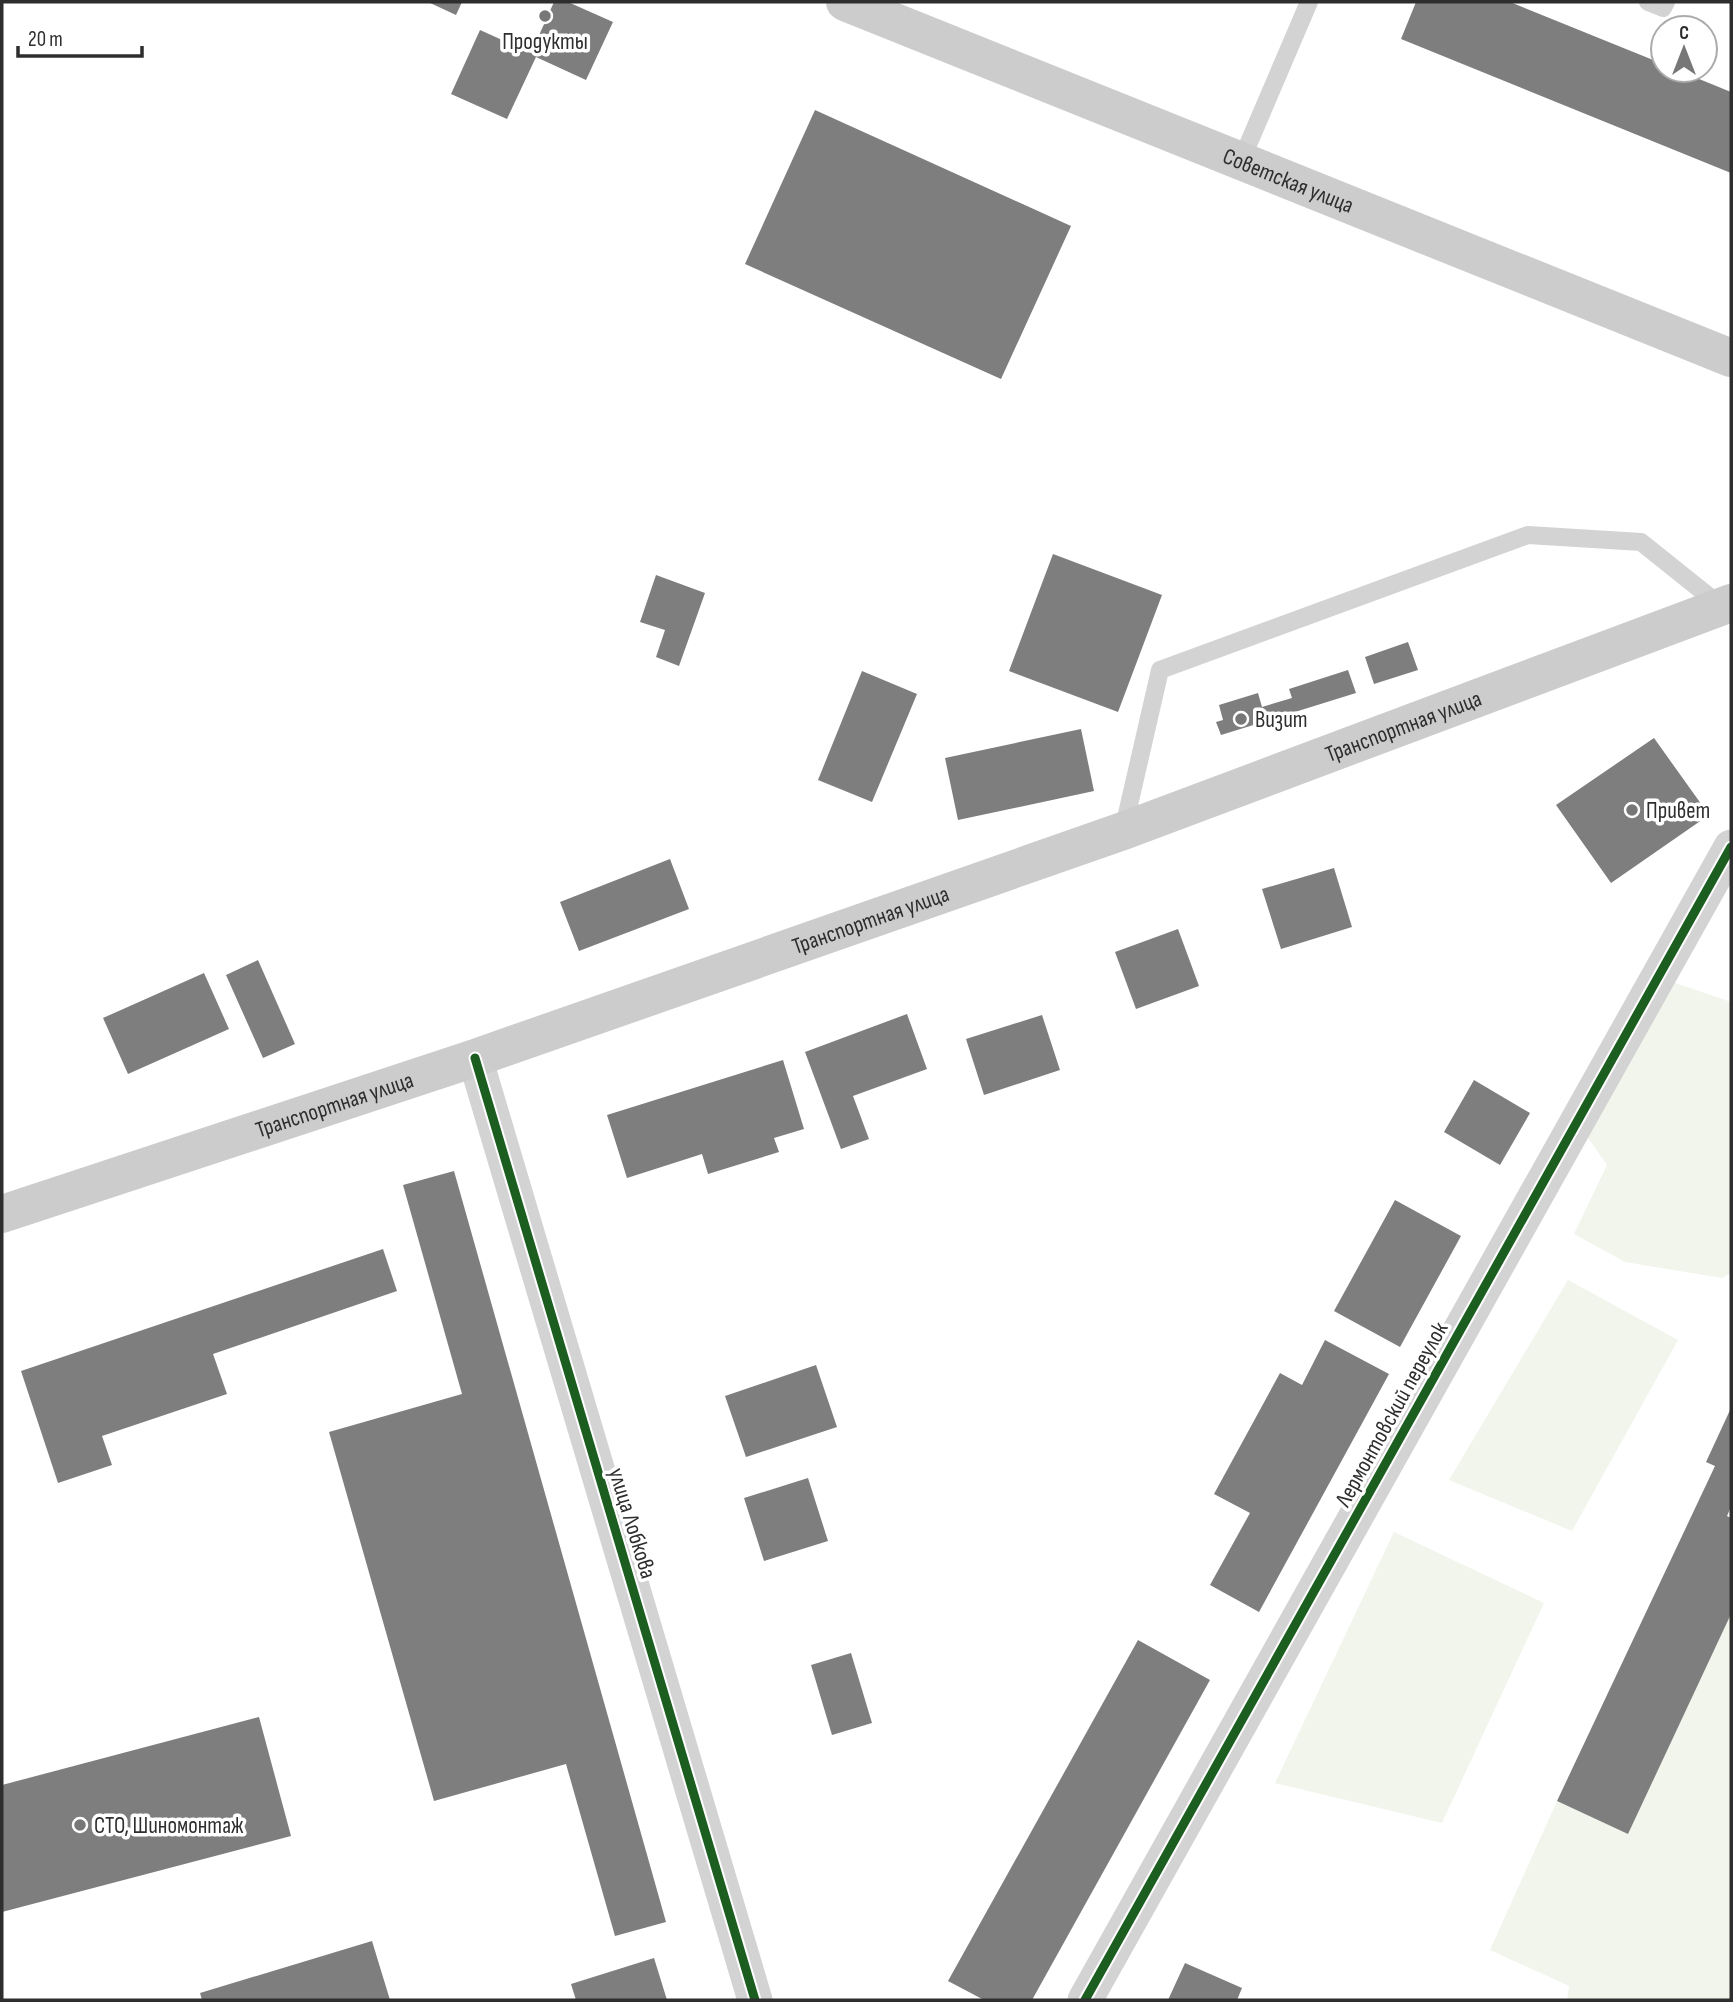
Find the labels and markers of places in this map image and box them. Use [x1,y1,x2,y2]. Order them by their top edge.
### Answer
marker: Продукты [537,8,553,24]
place label: Продукты [502,28,588,56]
place label: Визит [1255,706,1308,734]
marker: Визит [1233,711,1249,727]
place label: Привет [1646,797,1710,825]
marker: Привет [1624,802,1640,818]
place label: СТО, Шиномонтаж [94,1812,244,1840]
marker: СТО, Шиномонтаж [72,1817,88,1833]

